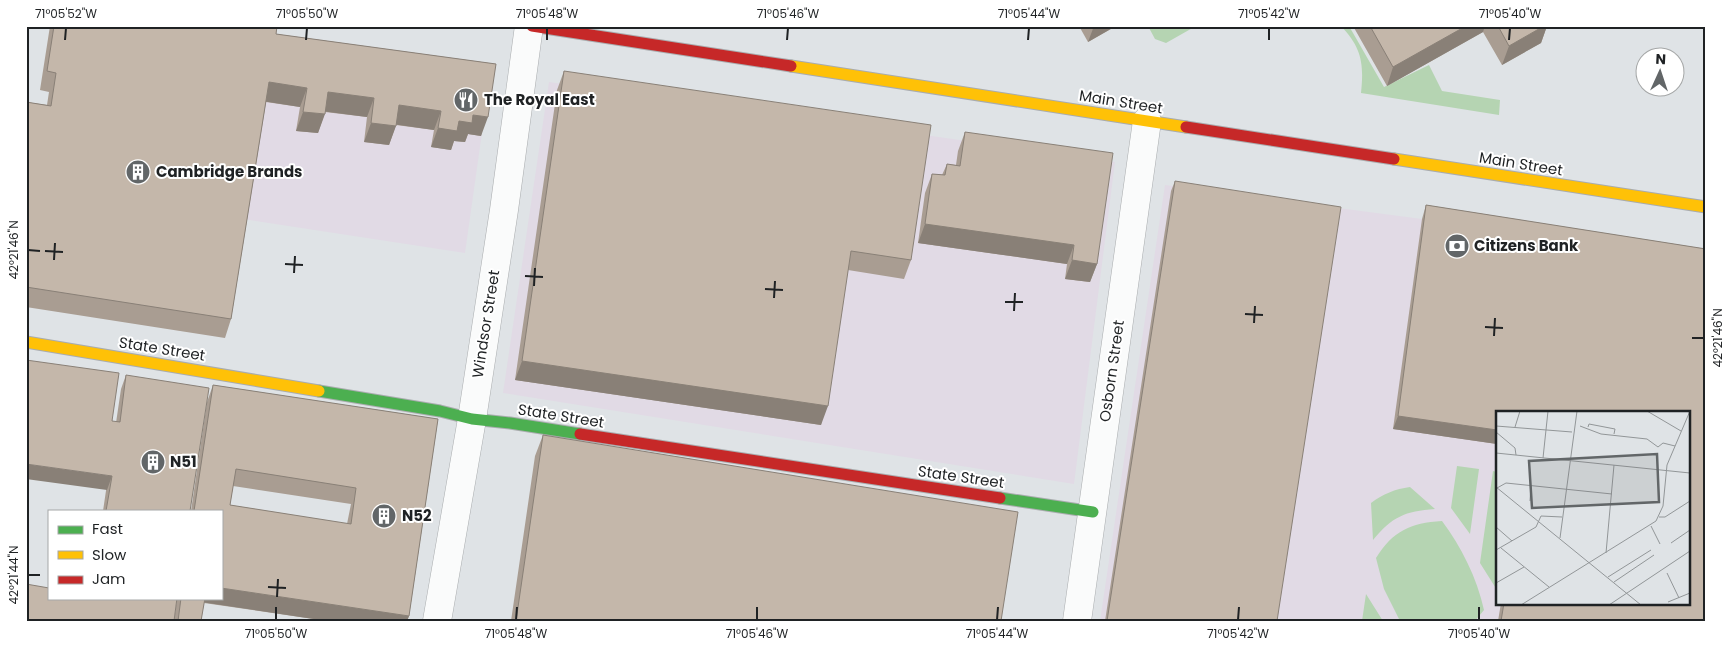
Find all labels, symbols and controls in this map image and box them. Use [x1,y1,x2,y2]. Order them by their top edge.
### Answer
text: 71°05'52"W [35,5,97,22]
text: 71°05'50"W [276,5,339,22]
text: 71°05'48"W [516,5,579,22]
text: 71°05'46"W [757,5,820,22]
text: 71°05'44"W [998,5,1061,22]
text: 71°05'42"W [1238,5,1300,22]
text: 71°05'40"W [1479,5,1542,22]
north arrow [1634,48,1684,98]
text: N [1655,49,1666,69]
street label: Main Street [1078,85,1164,118]
restaurant icon: The Royal East [453,87,479,113]
place label: The Royal East [484,89,595,110]
street label: Main Street [1478,147,1564,180]
building icon: Cambridge Brands [125,159,151,185]
place label: Cambridge Brands [156,161,302,182]
text: 42°21'46"N [5,220,22,280]
bank icon: Citizens Bank [1444,233,1470,259]
place label: Citizens Bank [1474,235,1579,256]
street label: Windsor Street [467,268,504,379]
text: 42°21'46"N [1709,308,1726,368]
street label: Osborn Street [1094,319,1129,423]
street label: State Street [117,331,207,366]
street label: State Street [516,398,606,433]
inset map [1496,411,1690,604]
building icon: N51 [140,449,166,475]
place label: N51 [170,451,197,472]
street label: State Street [916,460,1006,493]
building icon: N52 [371,503,397,529]
place label: N52 [402,505,432,526]
legend [48,510,222,600]
text: Fast [92,518,123,539]
text: Slow [92,544,127,565]
text: 42°21'44"N [5,545,22,605]
text: Jam [92,568,126,589]
text: 71°05'50"W [245,625,308,642]
text: 71°05'48"W [485,625,548,642]
text: 71°05'46"W [726,625,789,642]
text: 71°05'44"W [966,625,1029,642]
text: 71°05'42"W [1207,625,1269,642]
text: 71°05'40"W [1448,625,1511,642]

